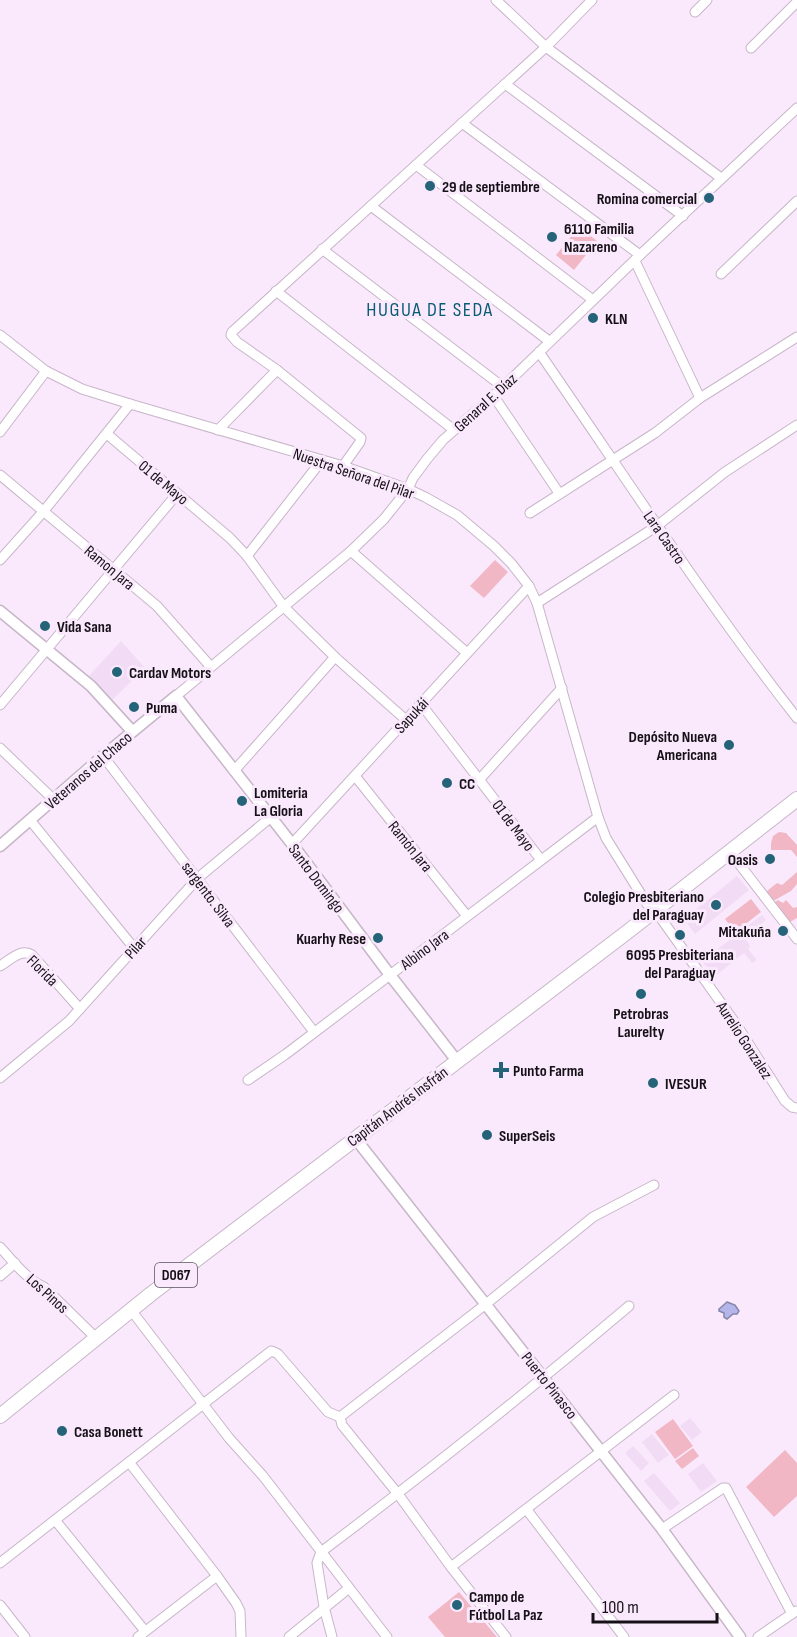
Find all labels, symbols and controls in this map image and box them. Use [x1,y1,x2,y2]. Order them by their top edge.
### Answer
place label: 29 de septiembre [442,178,540,197]
marker: 29 de septiembre [423,179,437,193]
place label: Romina comercial [597,190,697,209]
marker: Romina comercial [702,191,716,205]
place label: 6110 Familia Nazareno [564,220,634,257]
marker: 6110 Familia Nazareno [545,230,559,244]
district label: HUGUA DE SEDA [366,298,494,322]
place label: KLN [605,310,628,329]
marker: KLN [586,311,600,325]
street label: Genaral E. Díaz [451,370,522,436]
street label: Nuestra Señora del Pilar [290,445,417,504]
street label: 01 de Mayo [134,457,192,509]
street label: Lara Castro [639,508,689,568]
street label: Ramon Jara [80,542,138,595]
place label: Vida Sana [57,618,112,637]
marker: Vida Sana [38,619,52,633]
place label: Cardav Motors [129,664,211,683]
marker: Cardav Motors [110,665,124,679]
street label: Sapukái [391,694,433,738]
place label: Puma [146,699,177,718]
marker: Puma [127,700,141,714]
street label: Veteranos del Chaco [42,728,136,814]
place label: Depósito Nueva Americana [629,728,717,765]
marker: Depósito Nueva Americana [722,738,736,752]
place label: CC [459,775,475,794]
marker: CC [440,776,454,790]
place label: Lomiteria La Gloria [254,784,308,821]
marker: Lomiteria La Gloria [235,794,249,808]
street label: 01 de Mayo [487,797,538,855]
street label: Ramón Jara [384,818,436,876]
street label: Santo Domingo [284,841,348,917]
place label: Oasis [728,851,758,870]
marker: Oasis [763,852,777,866]
street label: sargento. Silva [177,858,239,932]
place label: Colegio Presbiteriano del Paraguay [583,888,704,925]
marker: Colegio Presbiteriano del Paraguay [709,898,723,912]
place label: Mitakuña [718,923,771,942]
marker: Mitakuña [776,924,790,938]
street label: Albino Jara [396,926,453,975]
marker: 6095 Presbiteriana del Paraguay [673,928,687,942]
place label: Kuarhy Rese [296,930,366,949]
marker: Kuarhy Rese [371,931,385,945]
street label: Pilar [121,933,151,963]
place label: 6095 Presbiteriana del Paraguay [626,946,734,983]
street label: Florida [22,952,61,991]
marker: Petrobras Laurelty [634,987,648,1001]
street label: Aurelio Gonzalez [711,998,776,1083]
place label: Petrobras Laurelty [613,1005,669,1042]
place label: Punto Farma [513,1062,584,1081]
street label: Capitán Andrés Insfrán [344,1063,452,1151]
marker: Punto Farma [494,1063,508,1077]
place label: IVESUR [665,1075,707,1094]
marker: IVESUR [646,1076,660,1090]
place label: SuperSeis [499,1127,555,1146]
marker: SuperSeis [480,1128,494,1142]
road number: D067 [155,1263,197,1287]
street label: Los Pinos [22,1270,72,1318]
street label: Puerto Pinasco [517,1349,581,1423]
place label: Casa Bonett [74,1423,143,1442]
marker: Casa Bonett [55,1424,69,1438]
scale bar [593,1586,718,1624]
place label: Campo de Fútbol La Paz [469,1588,543,1625]
text: 100 m [602,1597,639,1618]
marker: Campo de Fútbol La Paz [450,1598,464,1612]

